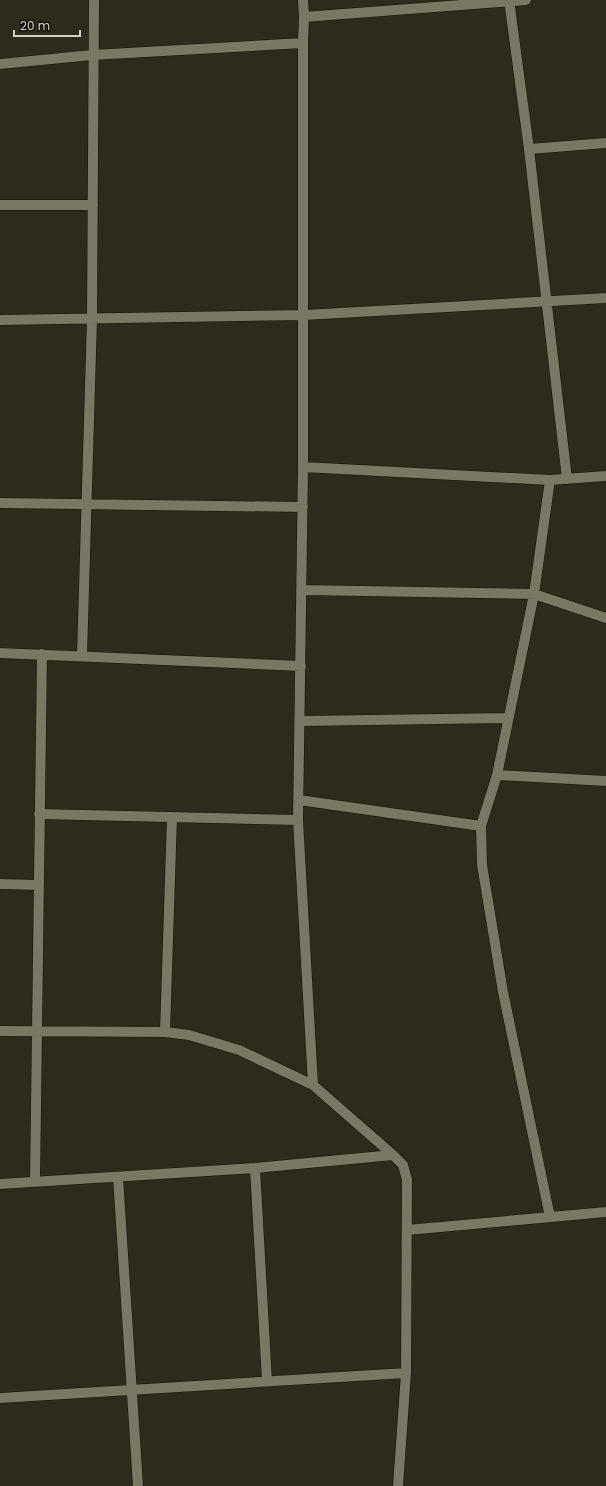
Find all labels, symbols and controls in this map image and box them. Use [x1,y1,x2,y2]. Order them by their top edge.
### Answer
scale bar [14,12,80,38]
text: 20 m [20,17,50,34]

